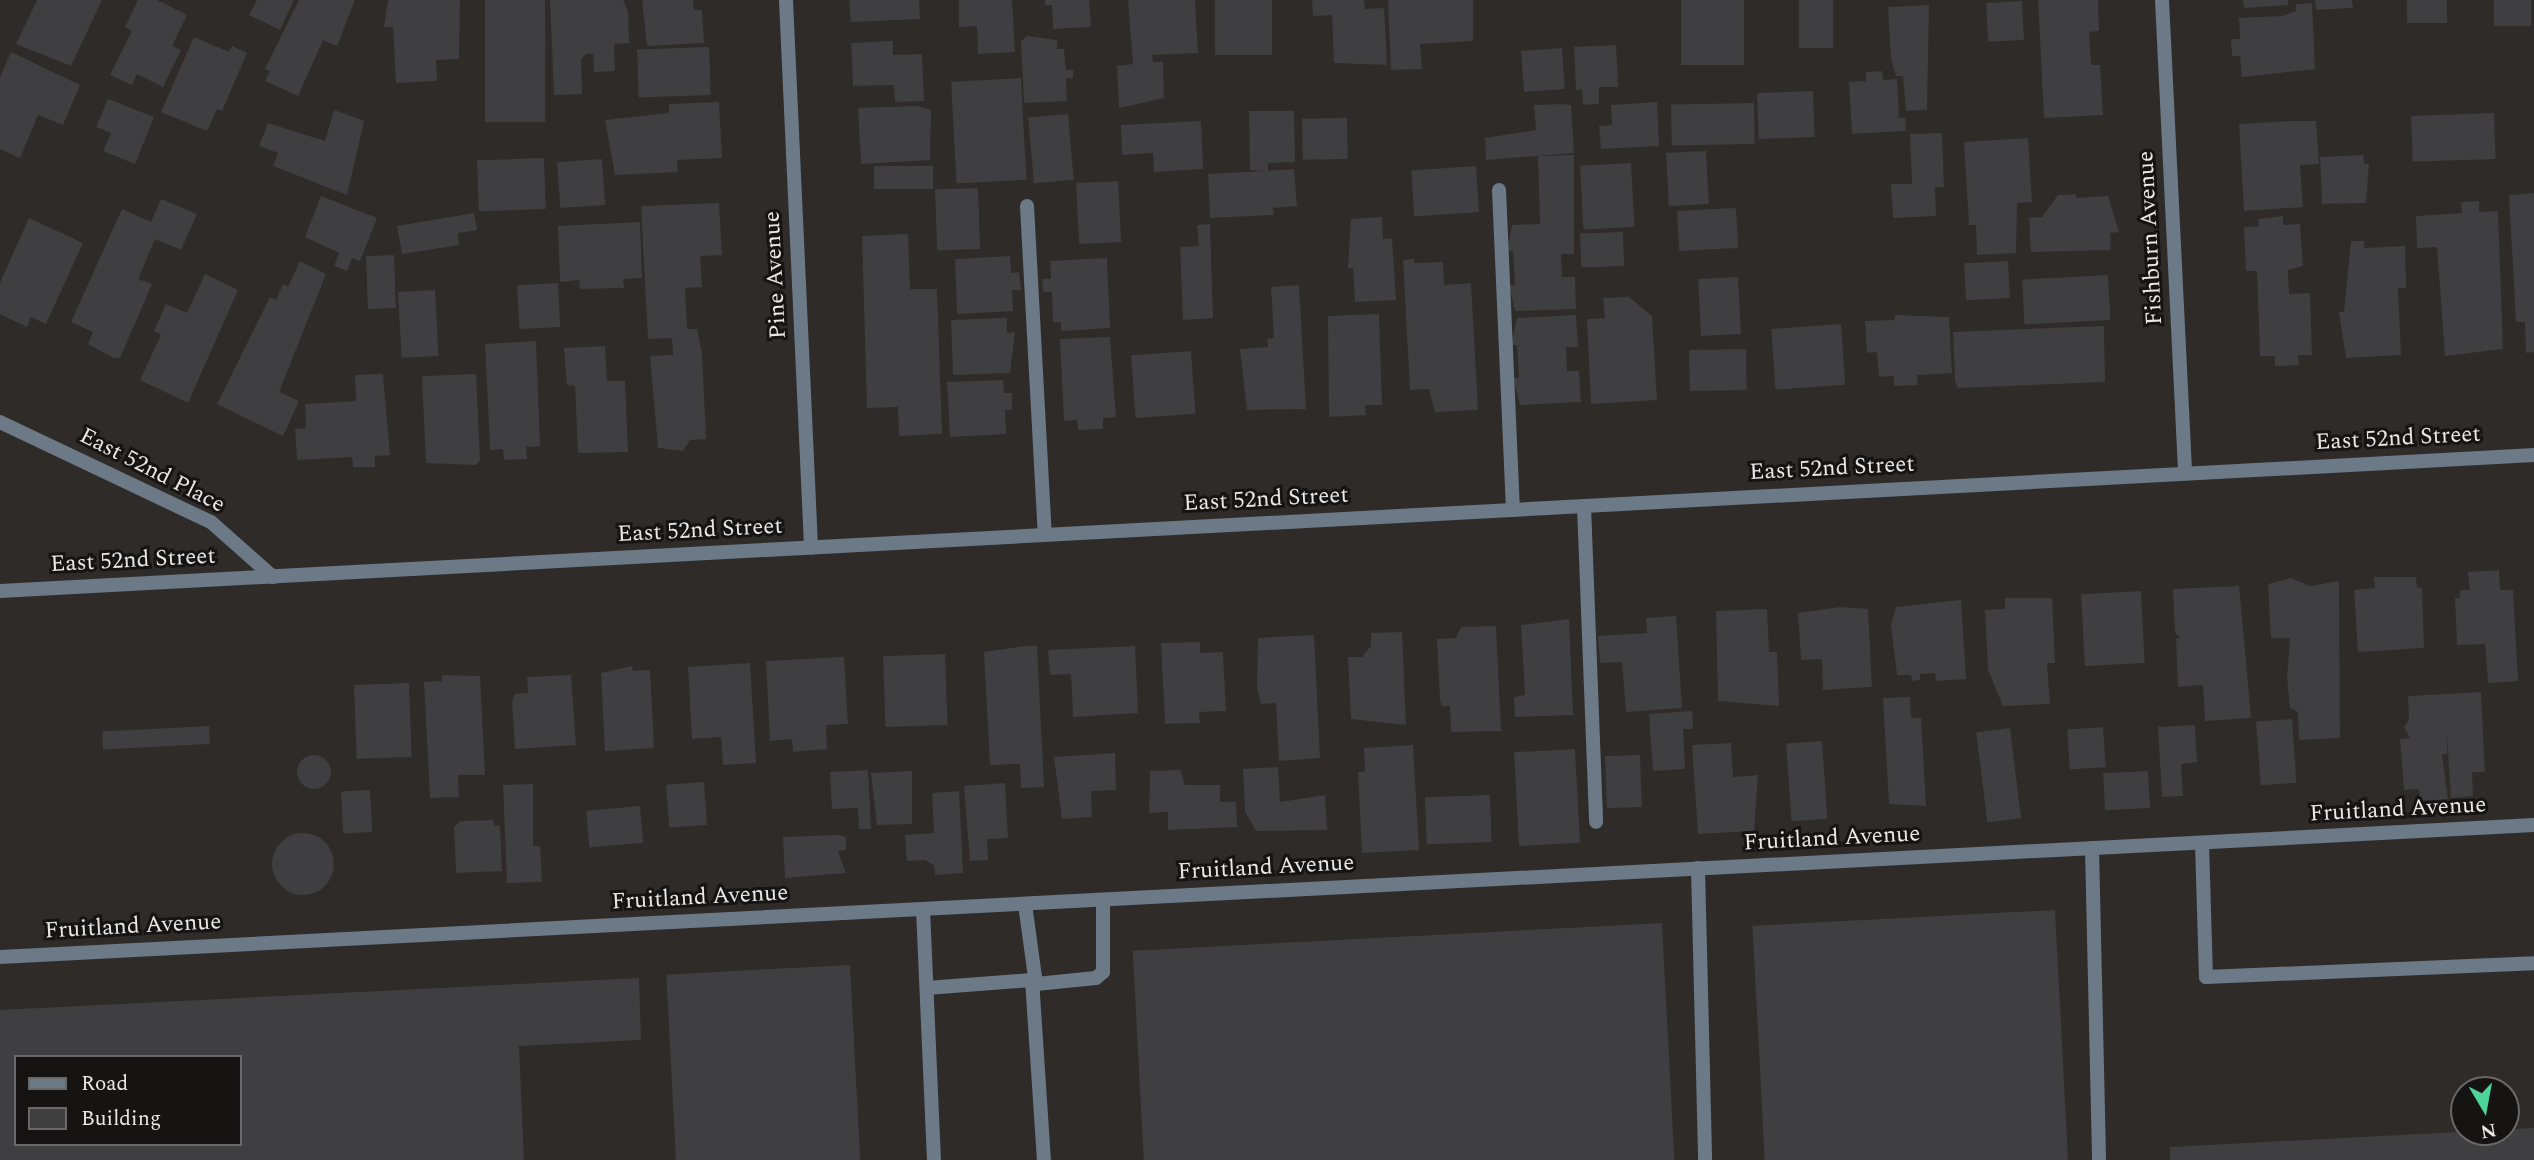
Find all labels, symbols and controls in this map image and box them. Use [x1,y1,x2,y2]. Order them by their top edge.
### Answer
street label: Fishburn Avenue [2133,150,2169,326]
street label: Pine Avenue [759,210,793,340]
street label: East 52nd Street [2315,421,2481,457]
street label: East 52nd Place [75,422,229,520]
street label: East 52nd Street [1749,451,1915,487]
street label: East 52nd Street [1183,482,1349,518]
street label: East 52nd Street [617,513,783,549]
street label: East 52nd Street [50,543,216,579]
street label: Fruitland Avenue [2309,792,2487,828]
street label: Fruitland Avenue [1743,821,1921,857]
street label: Fruitland Avenue [1177,850,1355,886]
street label: Fruitland Avenue [611,880,789,916]
street label: Fruitland Avenue [44,909,222,945]
legend [14,1055,242,1146]
text: Road [81,1068,128,1100]
north arrow [2450,1076,2520,1146]
text: Building [81,1103,161,1135]
text: N [2478,1115,2499,1146]

